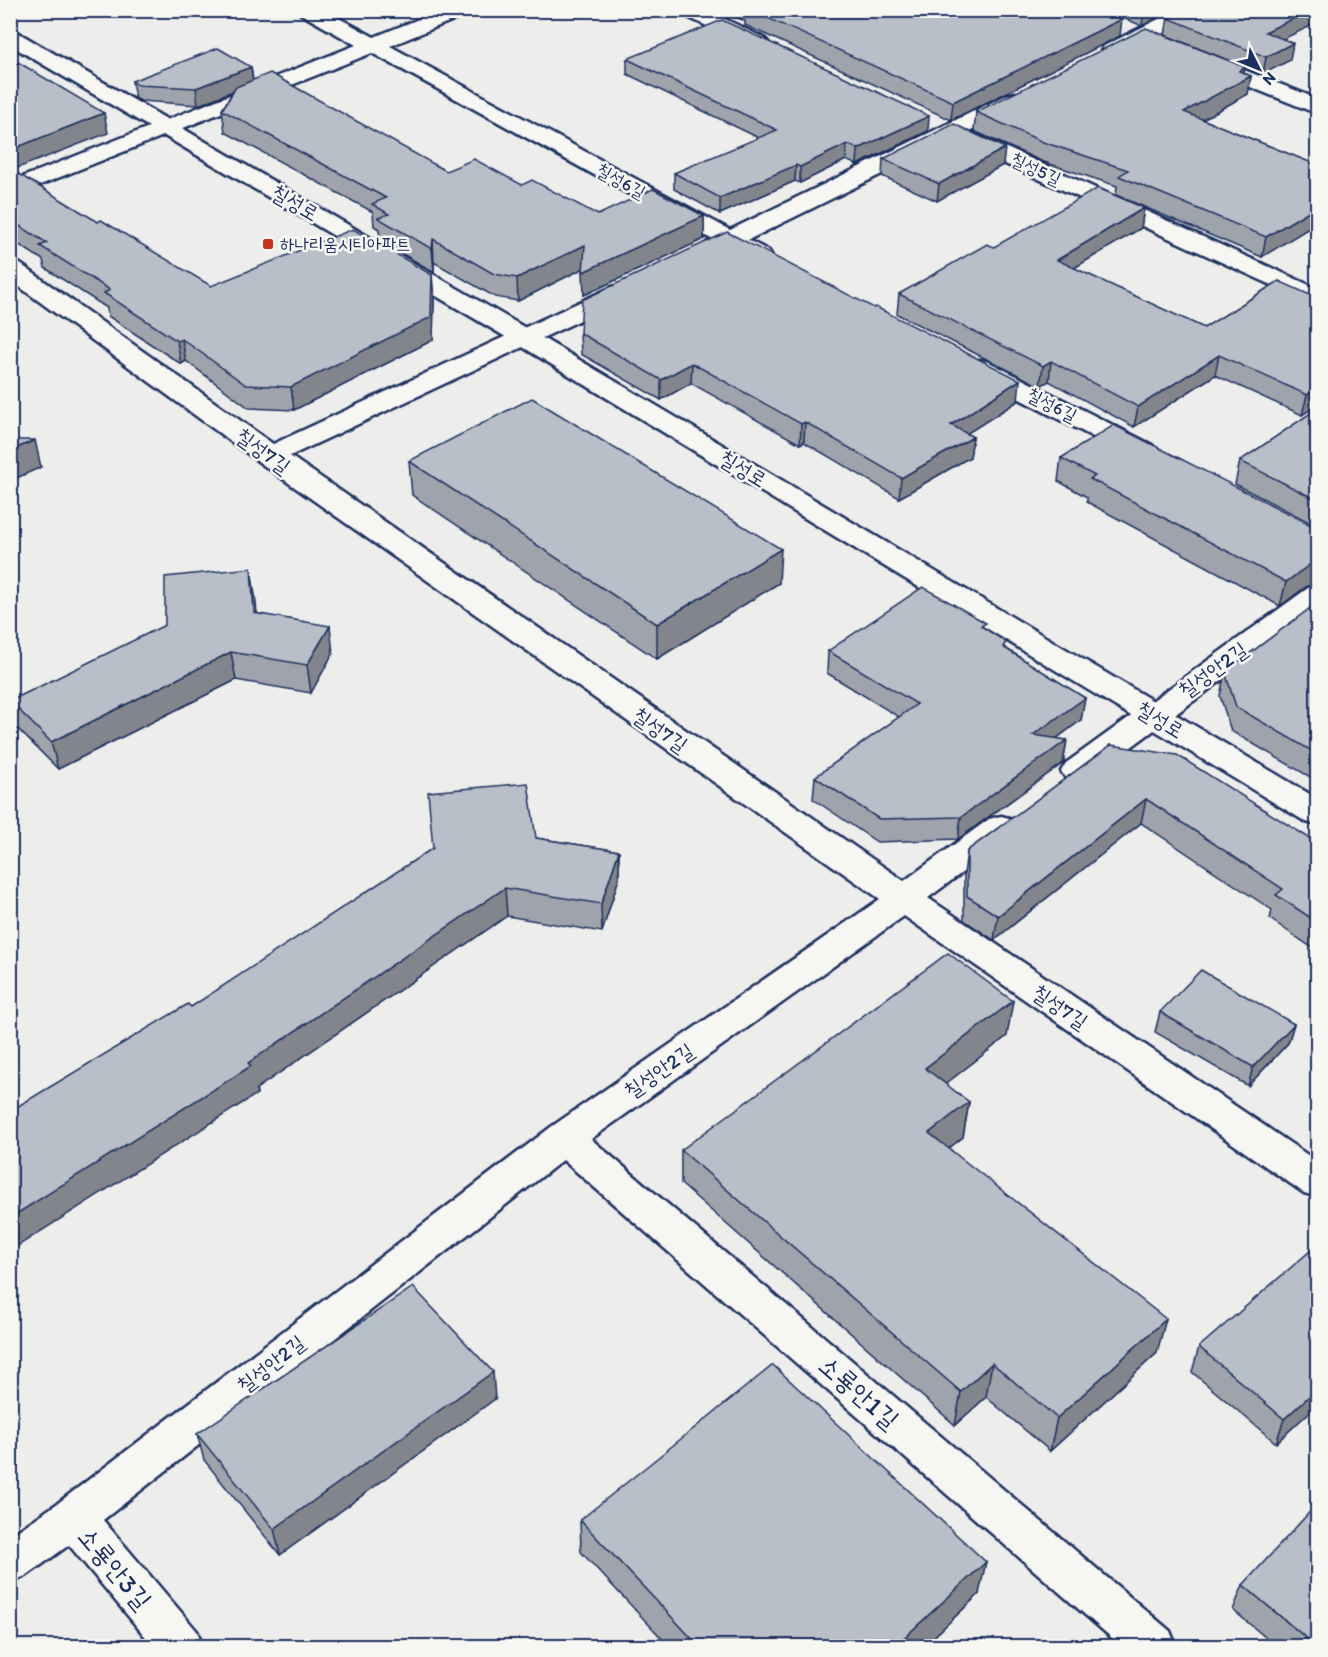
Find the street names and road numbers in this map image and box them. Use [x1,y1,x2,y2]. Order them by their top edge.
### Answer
street label: 칠성5길 [1007,148,1065,190]
street label: 칠성6길 [592,159,650,204]
street label: 칠성로 [267,179,323,226]
street label: 칠성6길 [1023,383,1081,427]
street label: 칠성7길 [231,423,295,479]
street label: 칠성로 [715,445,771,492]
street label: 칠성안2길 [1174,636,1252,703]
street label: 칠성로 [1132,696,1188,743]
street label: 칠성7길 [628,702,693,757]
street label: 칠성7길 [1028,979,1093,1034]
street label: 칠성안2길 [619,1038,698,1103]
street label: 칠성안2길 [232,1329,309,1398]
street label: 소룡안1길 [812,1349,906,1436]
street label: 소룡안3길 [71,1520,159,1616]

